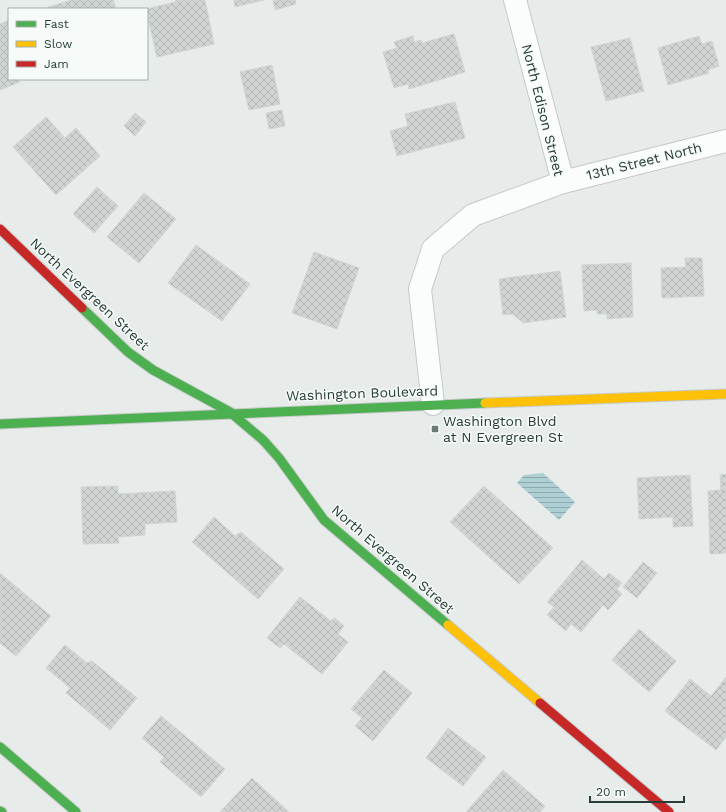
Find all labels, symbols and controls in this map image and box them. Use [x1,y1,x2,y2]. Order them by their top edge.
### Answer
legend [8,8,148,80]
text: Fast [44,17,69,31]
text: Slow [44,37,72,51]
street label: North Edison Street [519,42,567,178]
text: Jam [44,57,69,71]
street label: 13th Street North [585,139,703,183]
street label: North Evergreen Street [27,235,153,353]
street label: Washington Boulevard [286,382,438,404]
place label: Washington Blvd at N Evergreen St [443,413,563,445]
marker: Washington Blvd at N Evergreen St [430,424,440,434]
street label: North Evergreen Street [328,501,458,617]
scale bar [590,778,684,804]
text: 20 m [596,785,626,799]

